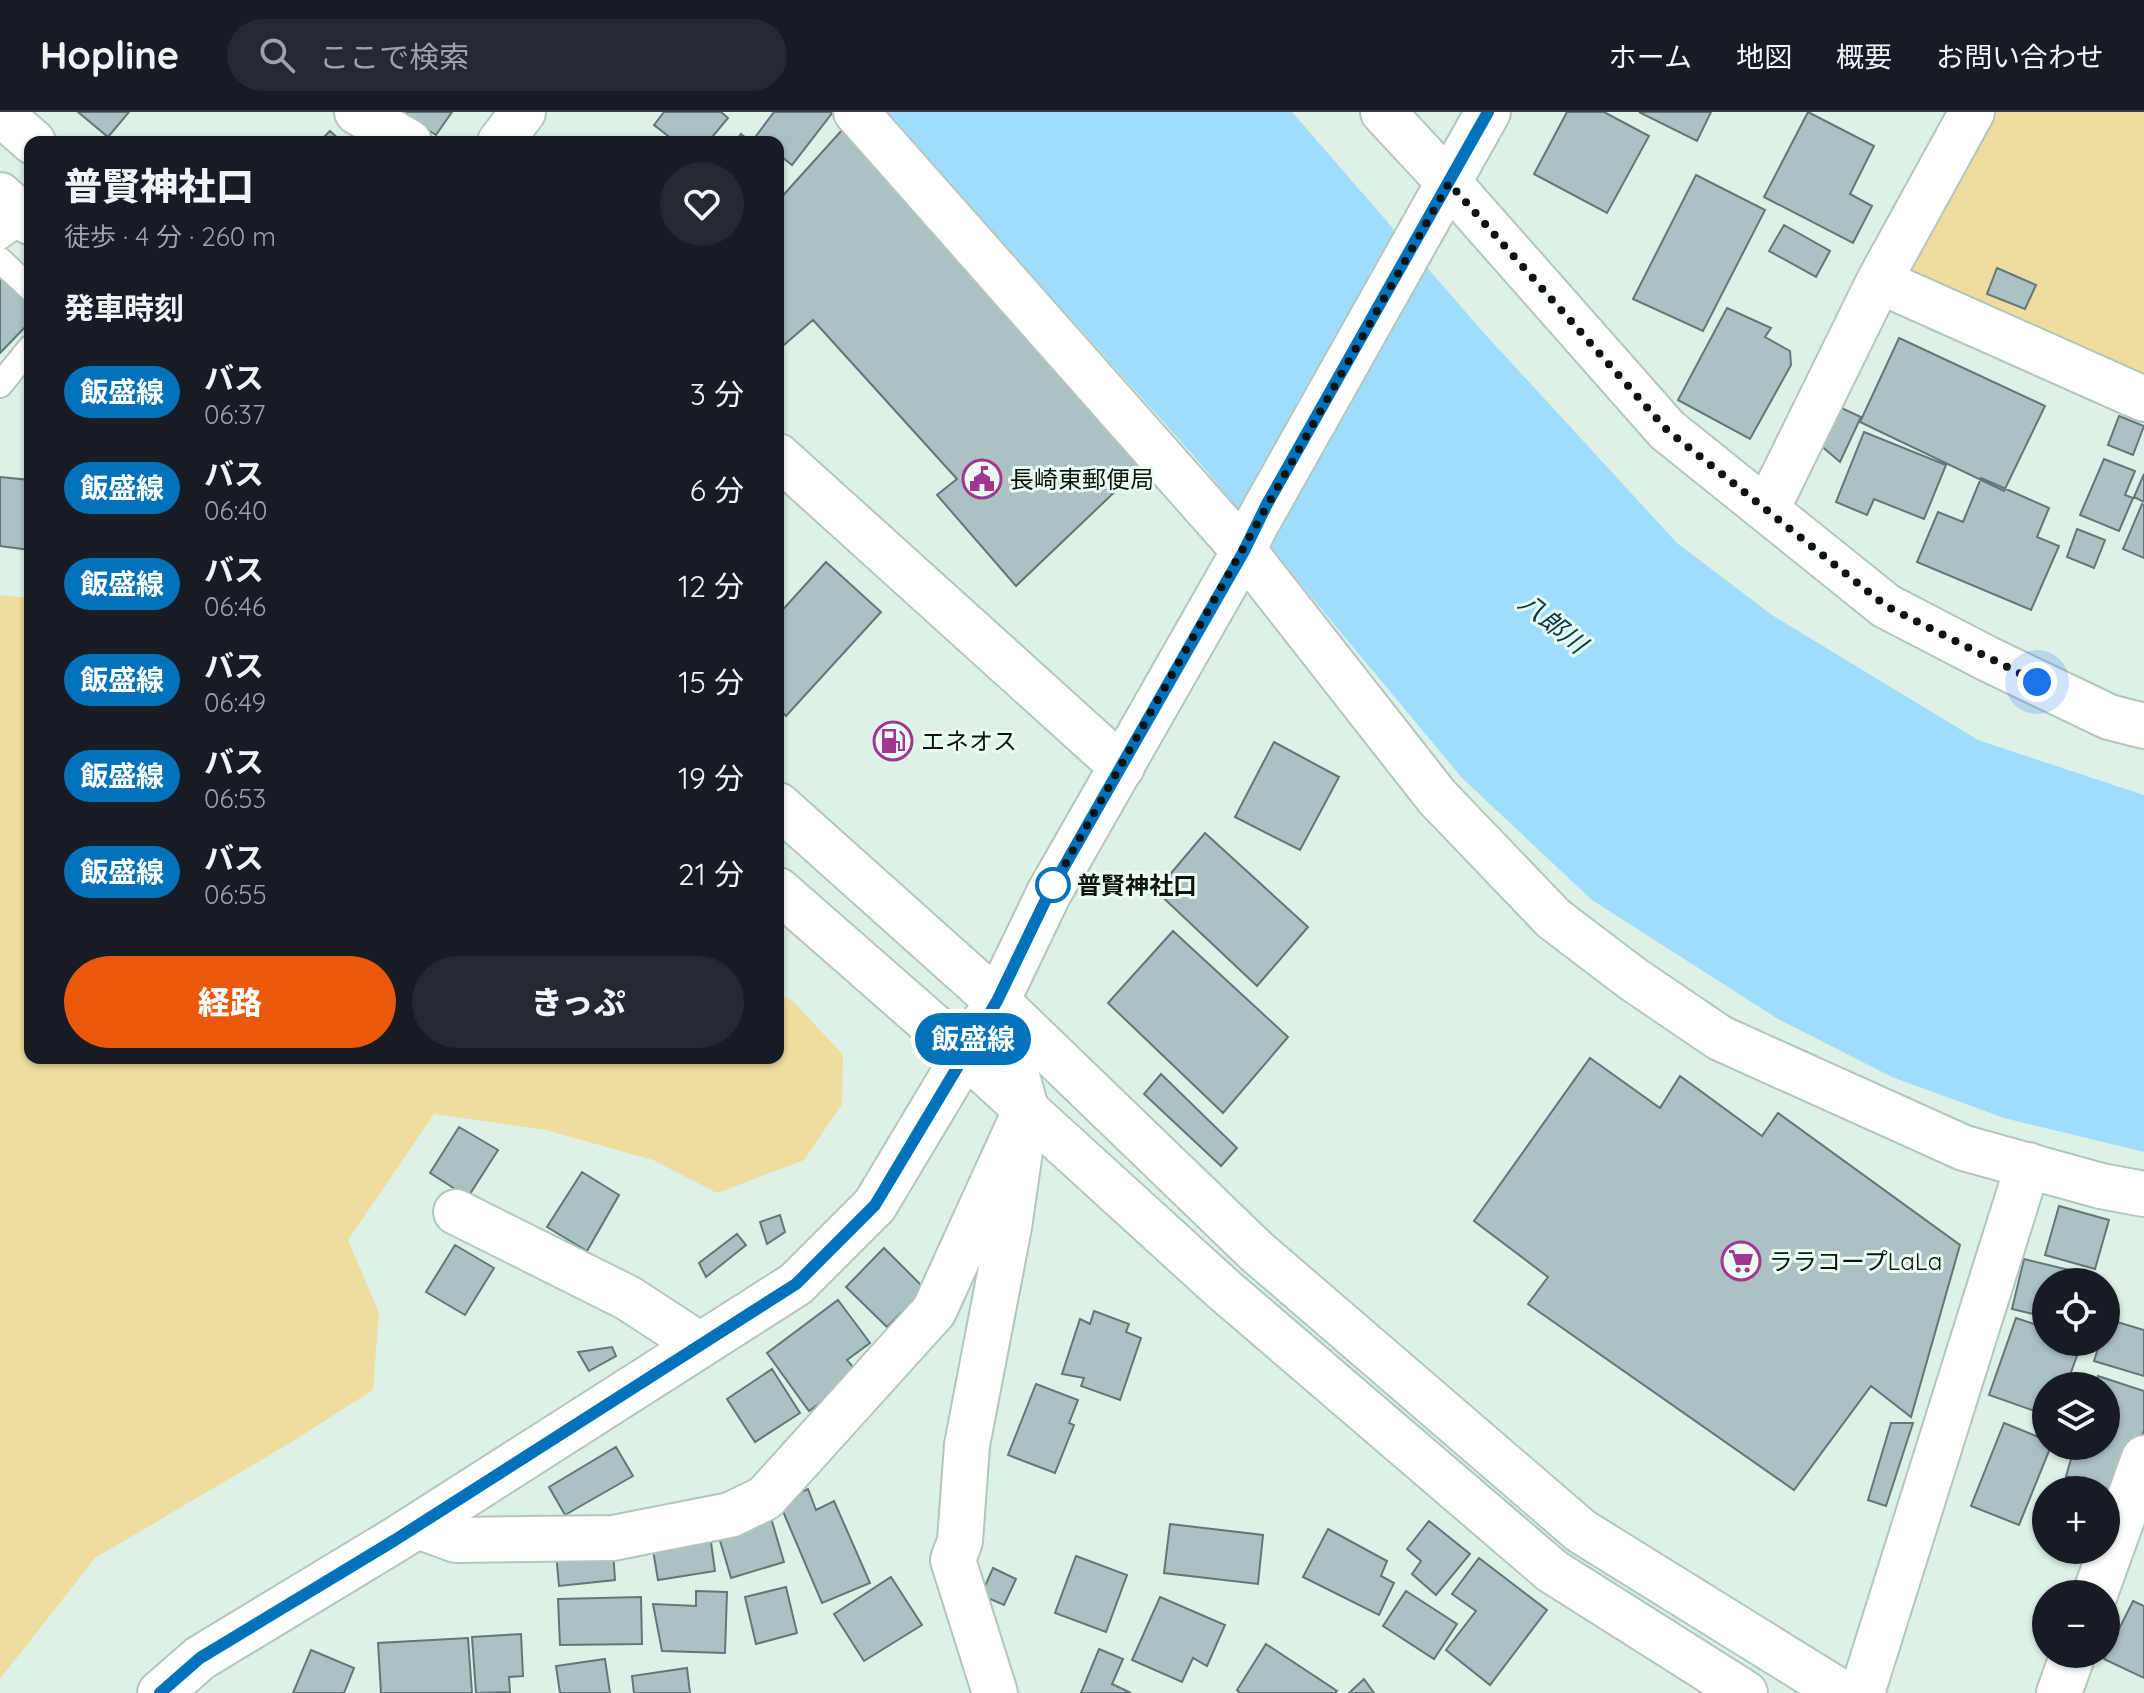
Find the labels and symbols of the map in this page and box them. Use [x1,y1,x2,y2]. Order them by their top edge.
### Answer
public building icon: 長崎東郵便局 [961,458,1003,500]
place label: 長崎東郵便局 [1010,464,1154,494]
water label: 八郎川 [1512,586,1596,662]
your location [2017,662,2057,702]
fuel station icon: エネオス [872,720,914,762]
place label: エネオス [921,726,1017,756]
marker: 普賢神社口 [1036,868,1070,902]
place label: 普賢神社口 [1077,870,1197,900]
line badge: 飯盛線 [927,1013,1019,1065]
supermarket icon: ララコープLaLa [1720,1240,1762,1282]
place label: ララコープLaLa [1769,1246,1942,1276]

